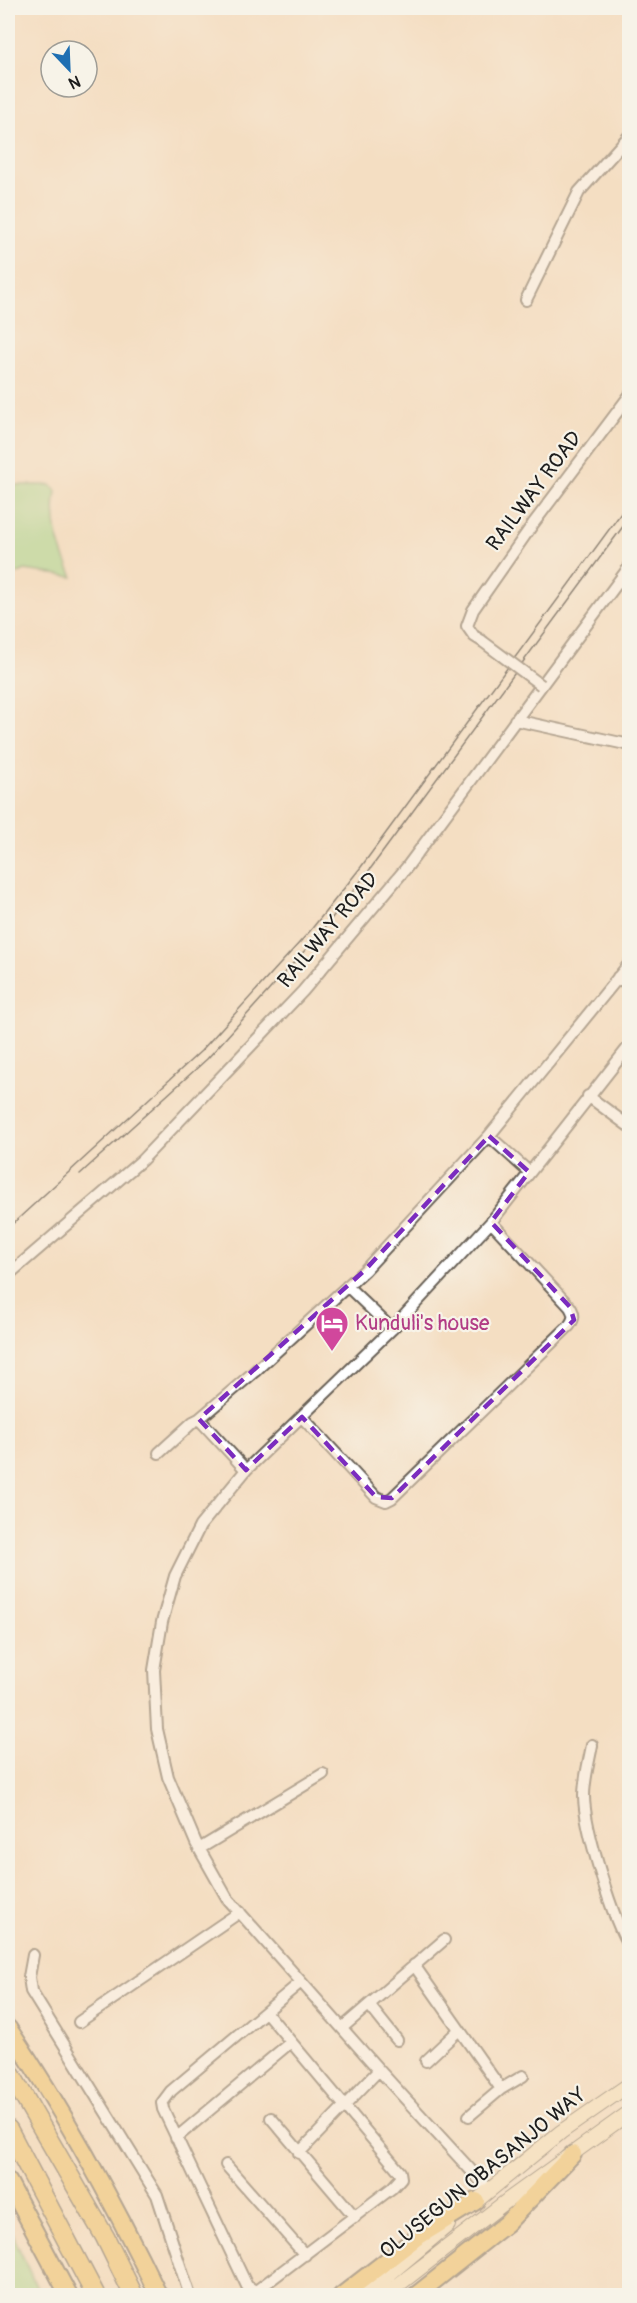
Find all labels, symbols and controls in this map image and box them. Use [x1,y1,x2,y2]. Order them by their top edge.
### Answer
north arrow [39,39,99,99]
text: N [65,71,83,93]
street label: RAILWAY ROAD [480,426,588,556]
street label: RAILWAY ROAD [272,867,384,993]
hotel icon: Kunduli's house [314,1305,350,1352]
place label: Kunduli's house [355,1310,490,1337]
street label: OLUSEGUN OBASANJO WAY [374,2081,592,2265]

